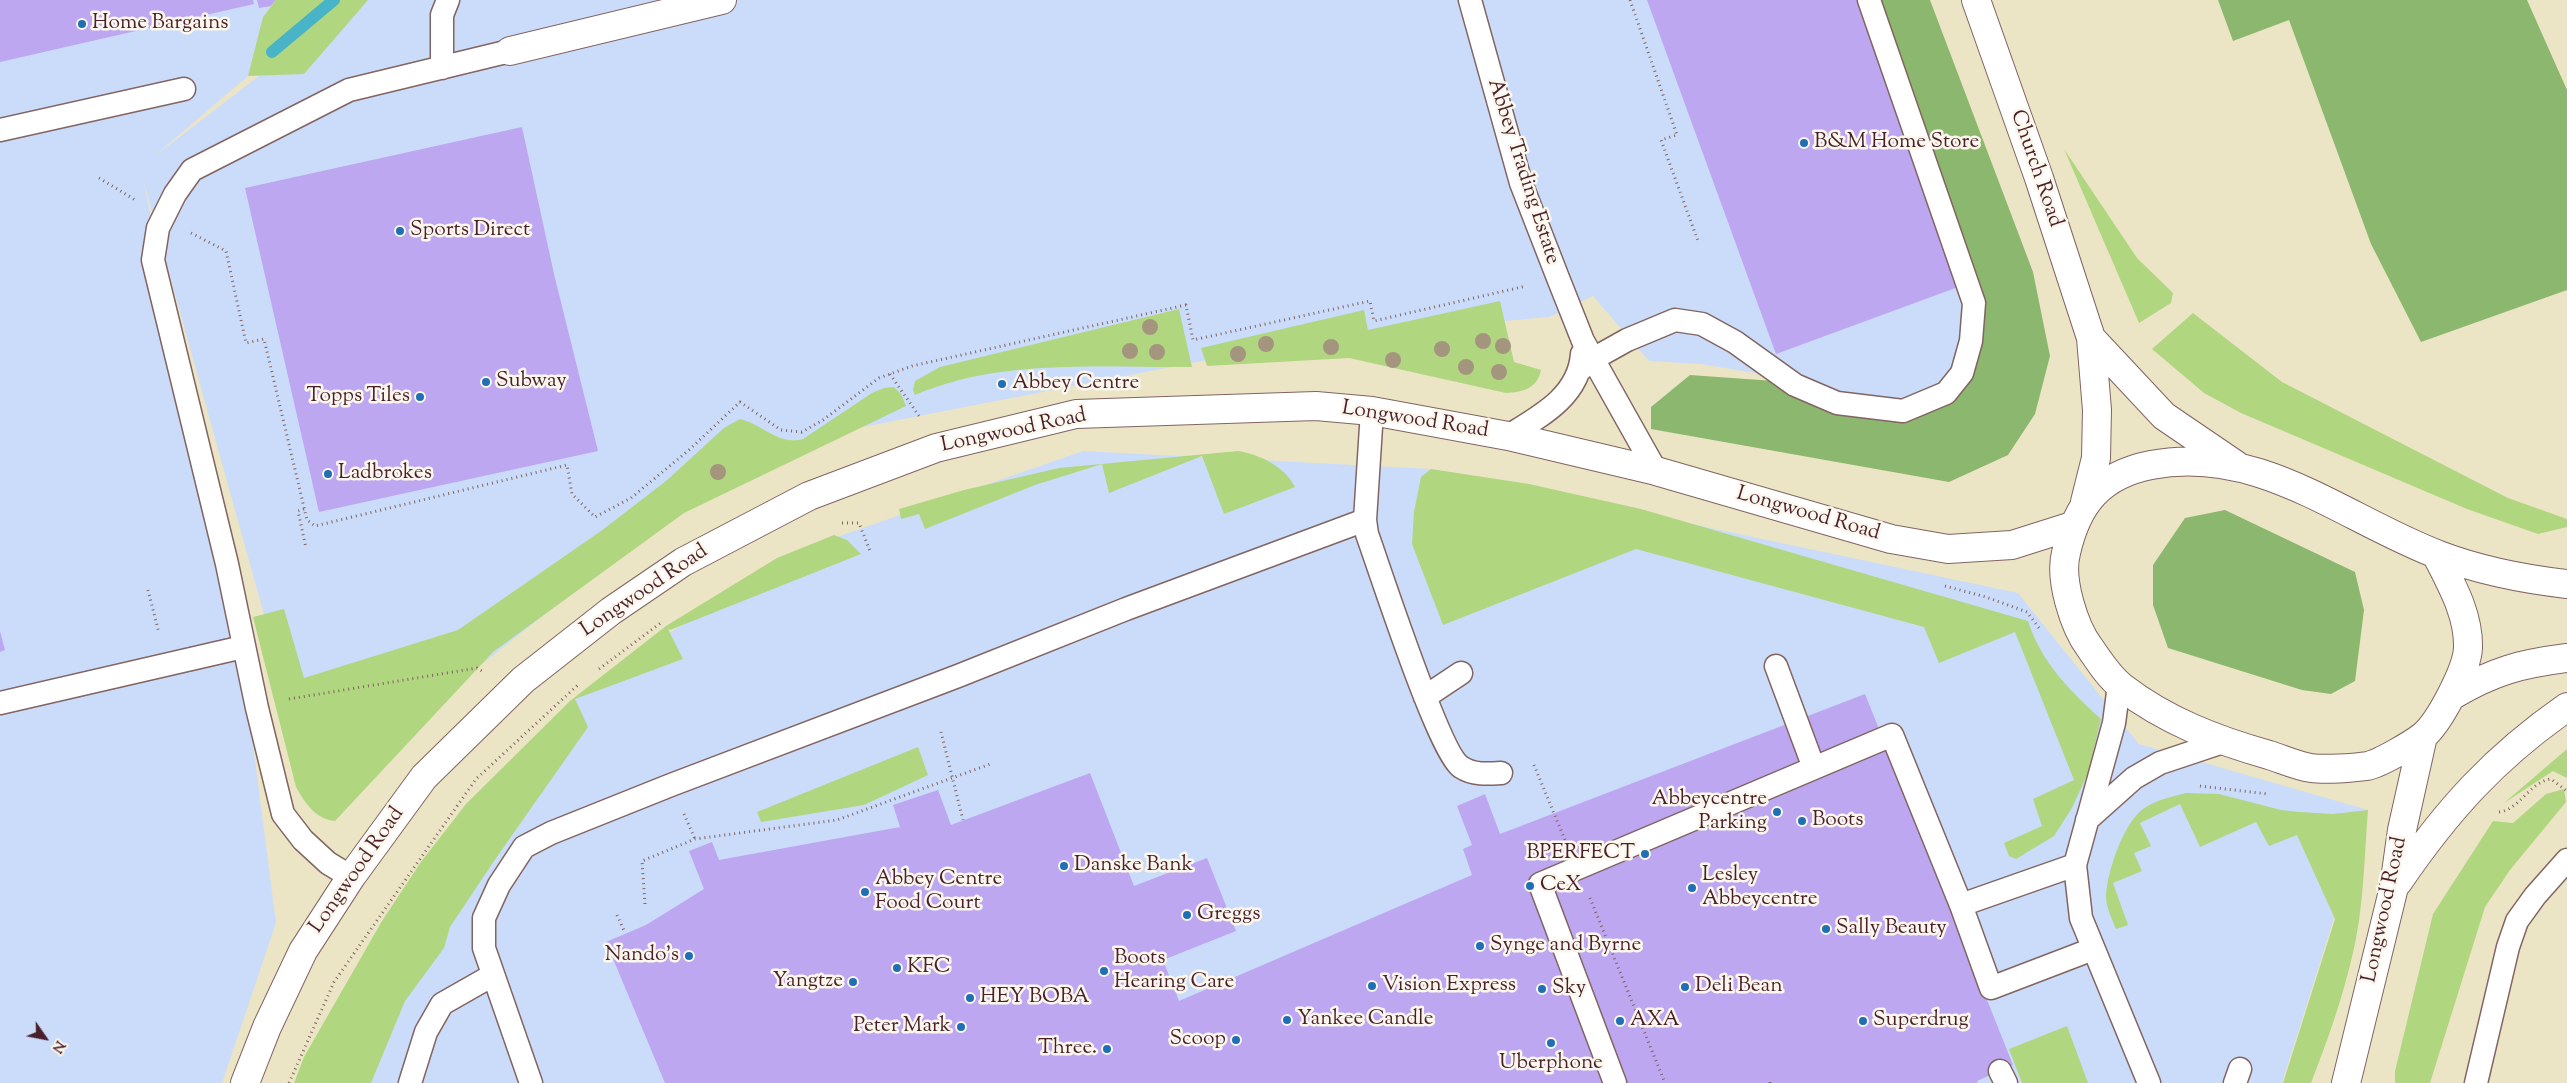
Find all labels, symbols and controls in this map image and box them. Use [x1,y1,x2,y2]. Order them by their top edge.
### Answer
place label: Home Bargains [92,11,229,37]
marker: Home Bargains [76,18,88,30]
street label: Abbey Trading Estate [1480,76,1564,268]
street label: Church Road [2003,107,2067,231]
place label: B&M Home Store [1814,130,1979,156]
marker: B&M Home Store [1798,137,1810,149]
place label: Sports Direct [410,218,530,244]
marker: Sports Direct [394,225,406,237]
place label: Subway [496,369,567,395]
place label: Abbey Centre [1012,371,1139,397]
marker: Subway [480,376,492,388]
marker: Abbey Centre [996,378,1008,390]
place label: Topps Tiles [307,384,410,410]
marker: Topps Tiles [414,391,426,403]
street label: Longwood Road [1340,397,1490,445]
street label: Longwood Road [939,404,1089,460]
place label: Ladbrokes [338,461,432,487]
marker: Ladbrokes [322,468,334,480]
street label: Longwood Road [1733,482,1883,548]
street label: Longwood Road [577,540,713,644]
place label: Abbeycentre Parking [1652,787,1767,837]
street label: Longwood Road [305,803,411,939]
marker: Abbeycentre Parking [1771,806,1783,818]
place label: Boots [1812,808,1864,834]
marker: Boots [1796,815,1808,827]
street label: Longwood Road [2358,835,2414,985]
place label: BPERFECT [1526,841,1635,867]
marker: BPERFECT [1639,848,1651,860]
place label: Danske Bank [1074,853,1193,879]
marker: Danske Bank [1058,860,1070,872]
place label: Lesley Abbeycentre [1702,863,1817,913]
place label: Abbey Centre Food Court [875,867,1002,917]
place label: CeX [1540,873,1581,899]
marker: CeX [1524,880,1536,892]
marker: Lesley Abbeycentre [1686,882,1698,894]
marker: Abbey Centre Food Court [859,886,871,898]
place label: Greggs [1197,902,1260,928]
marker: Greggs [1181,909,1193,921]
place label: Sally Beauty [1836,916,1947,942]
marker: Sally Beauty [1820,923,1832,935]
place label: Synge and Byrne [1490,933,1641,959]
marker: Synge and Byrne [1474,940,1486,952]
place label: Nando's [605,943,679,969]
place label: Boots Hearing Care [1114,946,1234,996]
marker: Nando's [683,950,695,962]
place label: KFC [907,955,951,981]
marker: KFC [891,962,903,974]
marker: Boots Hearing Care [1098,965,1110,977]
place label: Yangtze [772,969,843,995]
place label: Vision Express [1382,973,1516,999]
place label: Deli Bean [1695,974,1783,1000]
marker: Yangtze [847,976,859,988]
place label: Sky [1552,976,1586,1002]
marker: Vision Express [1366,980,1378,992]
marker: Deli Bean [1679,981,1691,993]
marker: Sky [1536,983,1548,995]
place label: HEY BOBA [980,985,1090,1011]
marker: HEY BOBA [964,992,976,1004]
place label: Yankee Candle [1297,1007,1434,1033]
place label: AXA [1630,1008,1680,1034]
place label: Superdrug [1873,1008,1969,1034]
north arrow [20,1013,70,1063]
place label: Peter Mark [853,1014,951,1040]
marker: Yankee Candle [1281,1014,1293,1026]
marker: AXA [1614,1015,1626,1027]
marker: Superdrug [1857,1015,1869,1027]
marker: Peter Mark [955,1021,967,1033]
place label: Scoop [1170,1027,1226,1053]
marker: Scoop [1230,1034,1242,1046]
text: N [46,1036,69,1056]
place label: Three. [1038,1036,1097,1062]
marker: Uberphone [1545,1037,1557,1049]
marker: Three. [1101,1043,1113,1055]
place label: Uberphone [1499,1051,1603,1077]

